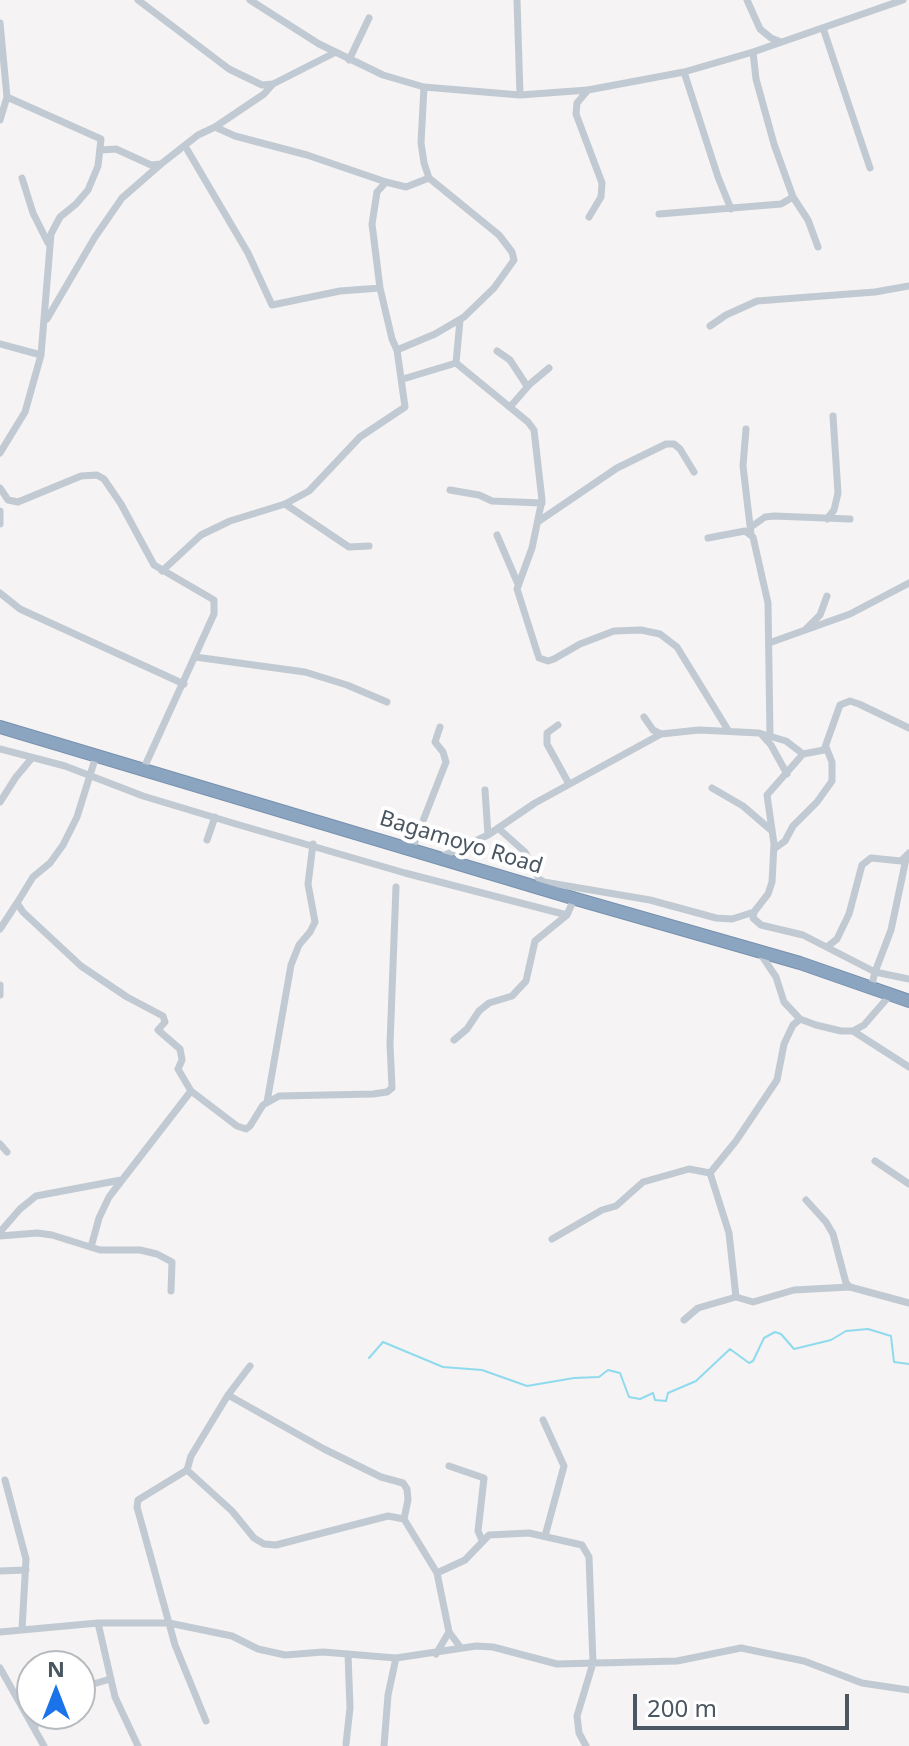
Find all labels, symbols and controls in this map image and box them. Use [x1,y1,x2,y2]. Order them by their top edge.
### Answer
street label: Bagamoyo Road [376,806,546,880]
north arrow [16,1650,96,1730]
text: N [47,1653,65,1683]
scale bar [637,1678,853,1728]
text: 200 m [647,1691,717,1724]

